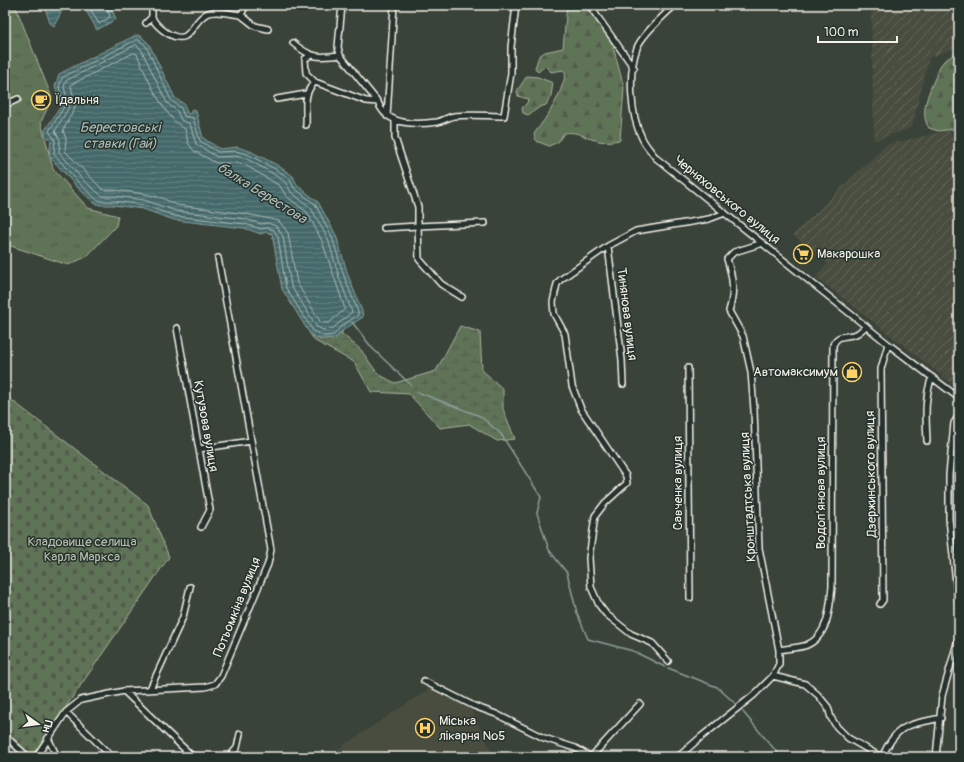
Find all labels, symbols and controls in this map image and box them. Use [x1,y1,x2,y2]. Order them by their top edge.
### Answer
scale bar [818,18,897,44]
text: 100 m [824,25,859,40]
cafe icon: Їдальня [30,89,52,111]
place label: Їдальня [55,92,99,108]
water label: Берестовські ставки (Гай) [80,119,163,152]
street label: Черняховського вулиця [671,152,783,248]
water label: балка Берестова [214,159,311,228]
supermarket icon: Макарошка [792,243,814,265]
place label: Макарошка [817,246,880,262]
street label: Тинянова вулиця [613,267,641,361]
shop icon: Автомаксимум [841,361,863,383]
place label: Автомаксимум [753,364,838,380]
street label: Кутузова вулиця [190,379,222,473]
street label: Дзержинського вулиця [862,411,880,538]
street label: Кронштадтська вулиця [737,432,759,562]
street label: Савченка вулиця [670,436,686,530]
street label: Водоп’янова вулиця [813,437,829,549]
park label: Кладовище селища Карла Маркса [27,534,137,565]
street label: Потьомкіна вулиця [210,555,264,659]
north arrow [18,704,58,744]
place label: Міська лікарня №5 [439,713,505,744]
hospital icon: Міська лікарня №5 [414,717,436,739]
text: Пн [39,719,55,734]

